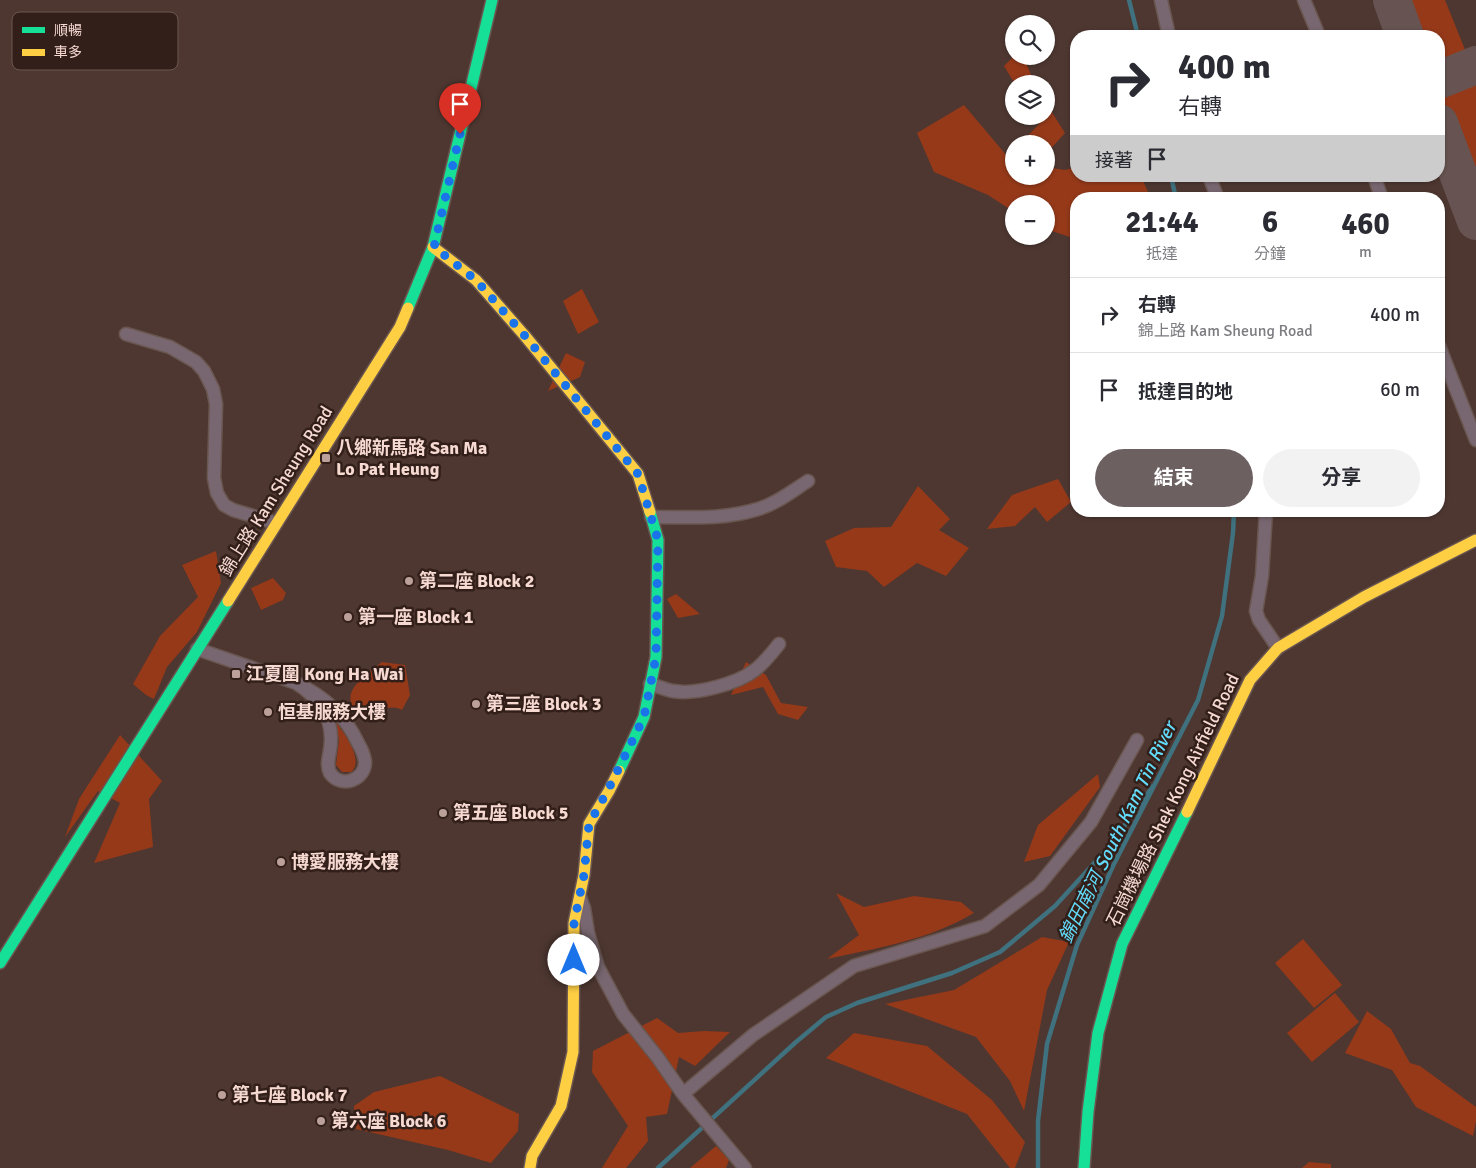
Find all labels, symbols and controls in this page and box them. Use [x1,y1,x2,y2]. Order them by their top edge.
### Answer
legend [12,12,178,70]
map controls [1005,15,1055,245]
button: search [1005,15,1055,65]
text: 順暢 [54,22,82,39]
text: 車多 [54,44,82,61]
text: 400 m [1178,45,1271,88]
icon: right [1095,50,1160,115]
button: layers [1005,75,1055,125]
pin [439,83,481,134]
icon: arrive [446,90,474,118]
text: 右轉 [1178,93,1222,120]
button: + [1005,135,1055,185]
icon: arrive [1143,145,1171,173]
text: 接著 [1095,149,1133,173]
button: − [1005,195,1055,245]
text: 21:44 [1125,204,1199,241]
text: 6 [1262,204,1278,241]
text: 460 [1341,206,1390,243]
text: m [1359,242,1372,262]
text: 抵達 [1146,244,1178,264]
text: 分鐘 [1254,244,1286,264]
text: 右轉 [1138,293,1176,317]
icon: right [1095,301,1123,329]
text: 400 m [1370,303,1420,327]
text: 錦上路 Kam Sheung Road [1138,321,1313,341]
icon: arrive [1095,376,1123,404]
text: 60 m [1380,378,1420,402]
text: 抵達目的地 [1138,380,1233,404]
street label: 錦上路 Kam Sheung Road [215,402,337,580]
place label: 八鄉新馬路 San Ma Lo Pat Heung [336,437,487,480]
button: 結束 [1095,449,1253,507]
button: 分享 [1263,449,1420,507]
marker: 八鄉新馬路 San Ma Lo Pat Heung [320,452,332,464]
place label: 第二座 Block 2 [419,570,535,592]
marker: 第二座 Block 2 [403,575,415,587]
place label: 第一座 Block 1 [358,606,474,628]
marker: 第一座 Block 1 [342,611,354,623]
place label: 江夏圍 Kong Ha Wai [246,663,404,685]
marker: 江夏圍 Kong Ha Wai [230,668,242,680]
street label: 石崗機場路 Shek Kong Airfield Road [1102,670,1244,930]
place label: 第三座 Block 3 [486,693,602,715]
marker: 第三座 Block 3 [470,698,482,710]
place label: 恒基服務大樓 [278,701,386,723]
marker: 恒基服務大樓 [262,706,274,718]
water label: 錦田南河 South Kam Tin River [1054,715,1183,947]
place label: 第五座 Block 5 [453,802,569,824]
marker: 第五座 Block 5 [437,807,449,819]
place label: 博愛服務大樓 [291,851,399,873]
marker: 博愛服務大樓 [275,856,287,868]
position arrow [547,933,599,985]
place label: 第七座 Block 7 [232,1084,348,1106]
marker: 第七座 Block 7 [216,1089,228,1101]
place label: 第六座 Block 6 [331,1110,447,1132]
marker: 第六座 Block 6 [315,1115,327,1127]

